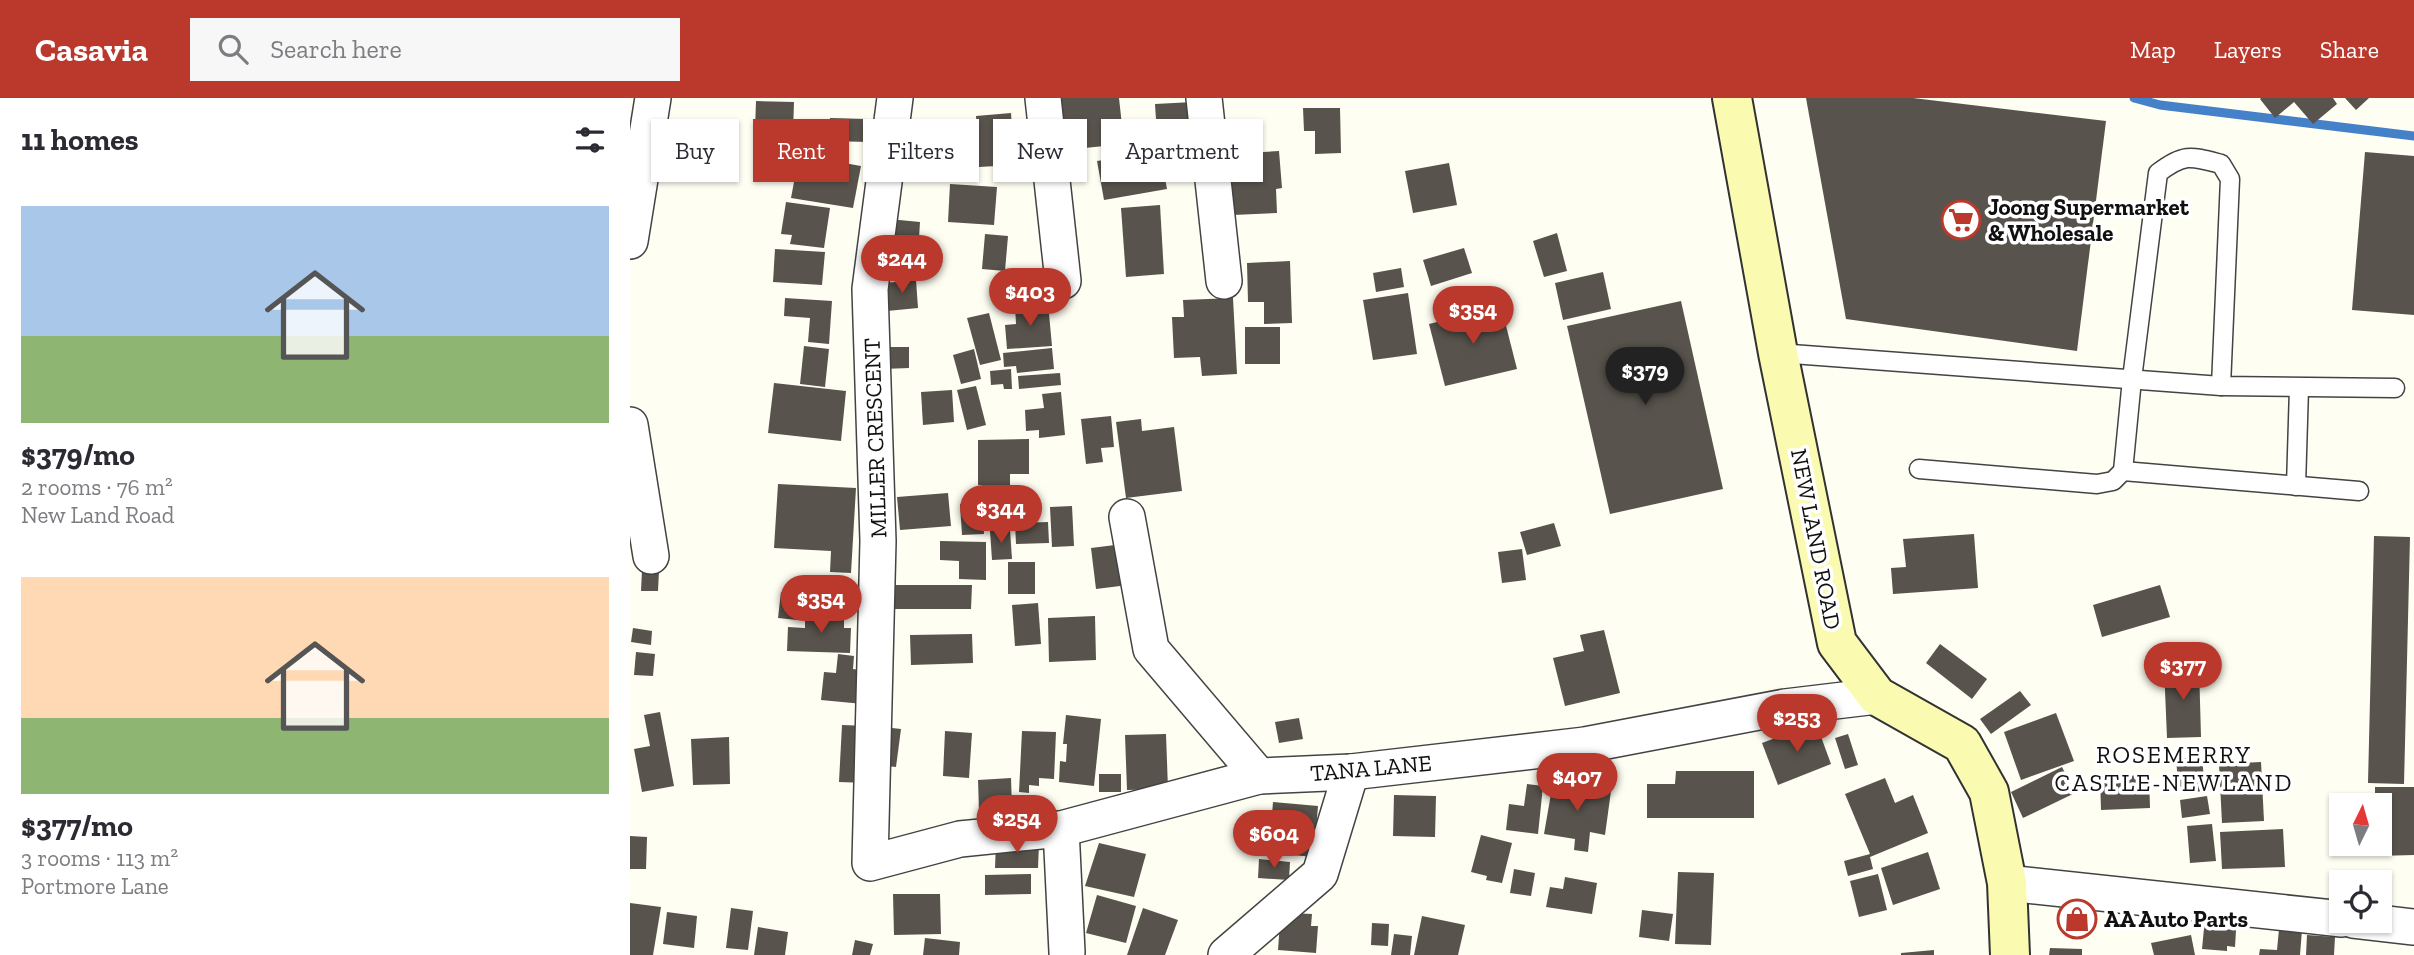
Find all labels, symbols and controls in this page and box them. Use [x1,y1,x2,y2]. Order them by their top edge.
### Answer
search box [190,18,680,81]
text: Casavia [35,30,148,69]
icon: search [214,30,252,68]
text: Search here [270,33,402,65]
text: Map [2130,35,2176,64]
text: Layers [2214,35,2282,64]
text: Share [2320,35,2379,64]
chip: Buy [651,119,739,182]
chip: Rent [753,119,849,182]
chip: Filters [863,119,979,182]
chip: New [993,119,1087,182]
chip: Apartment [1101,119,1263,182]
icon: filters [571,121,609,159]
text: 11 homes [21,122,139,158]
place label: Joong Supermarket & Wholesale [1988,193,2190,247]
supermarket icon: Joong Supermarket & Wholesale [1940,199,1982,241]
pin: $244 [861,236,943,295]
text: $244 [877,244,927,272]
icon: home [252,252,378,378]
pin: $403 [989,268,1071,328]
text: $403 [1005,277,1055,305]
pin: $354 [1432,286,1514,346]
text: $354 [1449,295,1497,323]
street label: MILLER CRESCENT [858,337,892,539]
pin: $379 [1604,348,1686,407]
text: $379 [1621,356,1669,384]
text: $379/mo [21,437,135,473]
street label: NEW LAND ROAD [1785,446,1847,632]
text: 2 rooms · 76 m² [21,473,173,501]
pin: $344 [960,486,1042,545]
text: $344 [976,494,1026,522]
text: New Land Road [21,501,175,529]
pin: $354 [780,575,862,635]
text: $354 [797,584,845,612]
icon: home [252,623,378,749]
pin: $377 [2142,642,2224,702]
text: $377 [2160,651,2206,679]
pin: $253 [1756,694,1838,754]
text: $253 [1773,703,1821,731]
district label: ROSEMERRY CASTLE-NEWLAND [2055,740,2293,797]
street label: TANA LANE [1309,749,1433,787]
pin: $407 [1536,754,1618,813]
text: $407 [1552,762,1602,790]
north arrow [2329,793,2392,856]
map controls [2329,793,2392,933]
pin: $254 [976,796,1058,855]
text: $254 [993,804,1041,832]
text: $377/mo [21,808,133,844]
pin: $604 [1233,810,1315,870]
text: $604 [1249,819,1299,847]
text: 3 rooms · 113 m² [21,844,178,872]
button: locate [2329,870,2392,933]
text: Portmore Lane [21,872,169,900]
shop icon: AA Auto Parts [2056,898,2098,940]
place label: AA Auto Parts [2104,905,2248,933]

